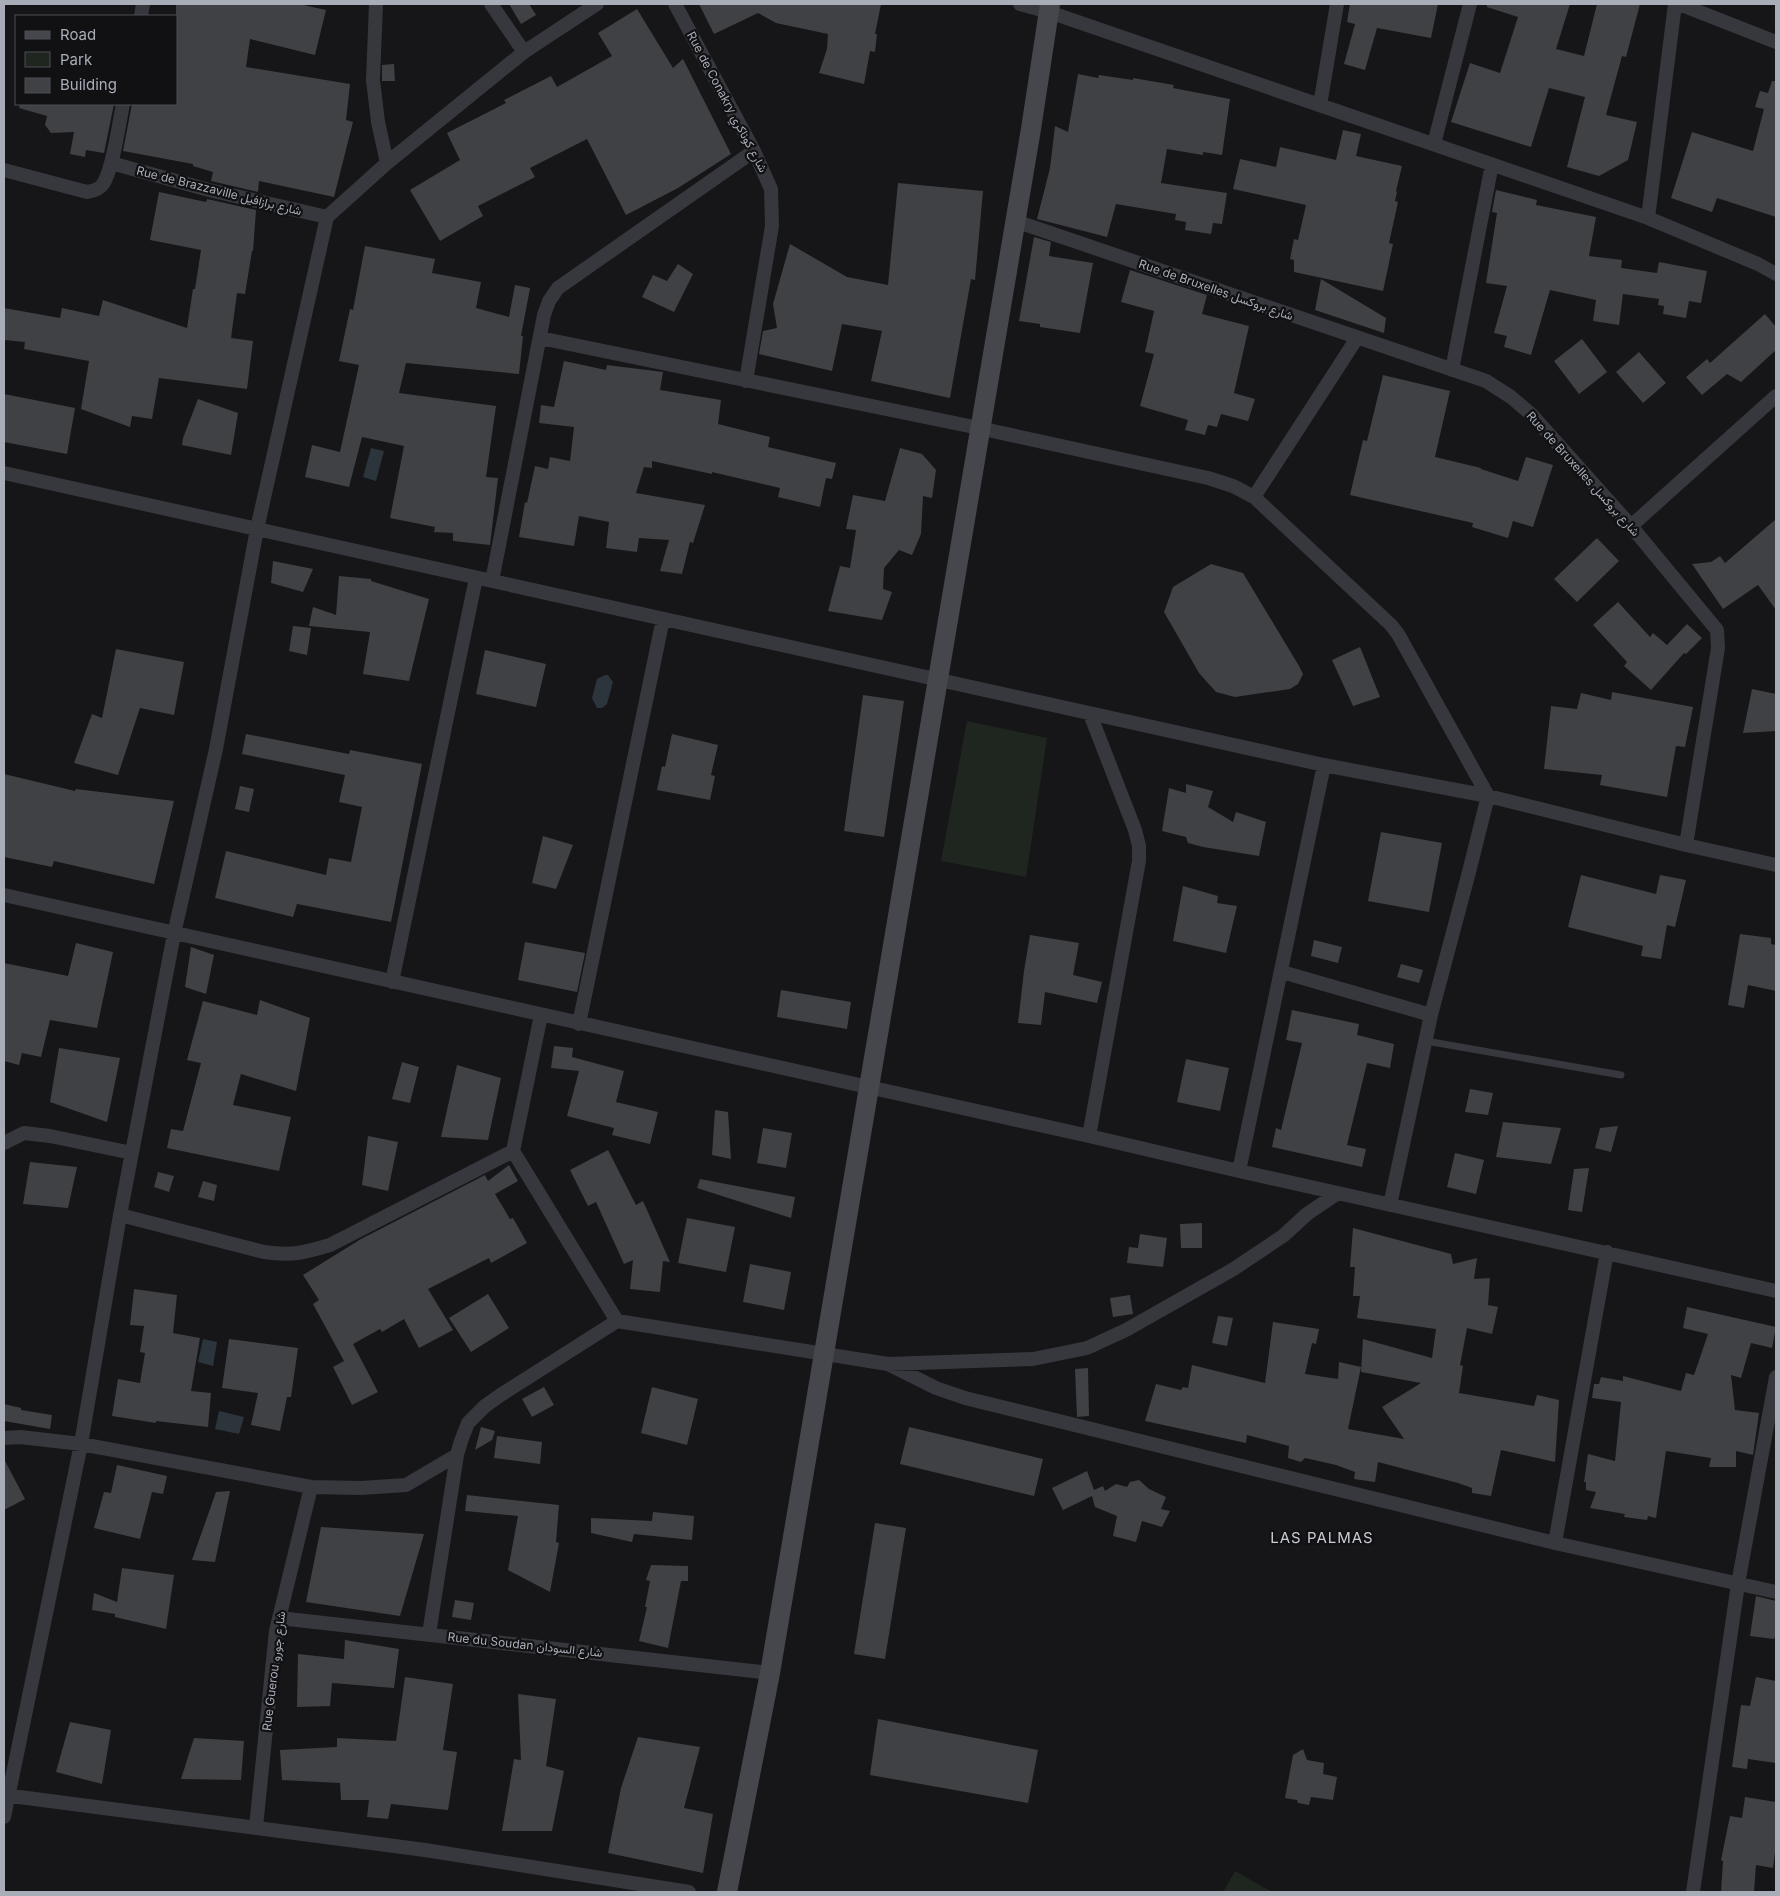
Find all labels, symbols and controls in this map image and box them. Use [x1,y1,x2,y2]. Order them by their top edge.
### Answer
legend [15,15,178,105]
text: Road [60,25,96,44]
street label: Rue de Conakry شارع كوناكري [681,29,771,176]
text: Park [60,50,93,69]
text: Building [60,75,117,94]
street label: Rue de Brazzaville شارع برازافيل [134,163,303,220]
street label: Rue de Bruxelles شارع بروكسل [1136,256,1295,325]
street label: Rue de Bruxelles شارع بروكسل [1522,408,1643,540]
district label: LAS PALMAS [1270,1528,1374,1547]
street label: Rue Guerou شارع جورو [259,1610,290,1732]
street label: Rue du Soudan شارع السودان [447,1629,603,1662]

